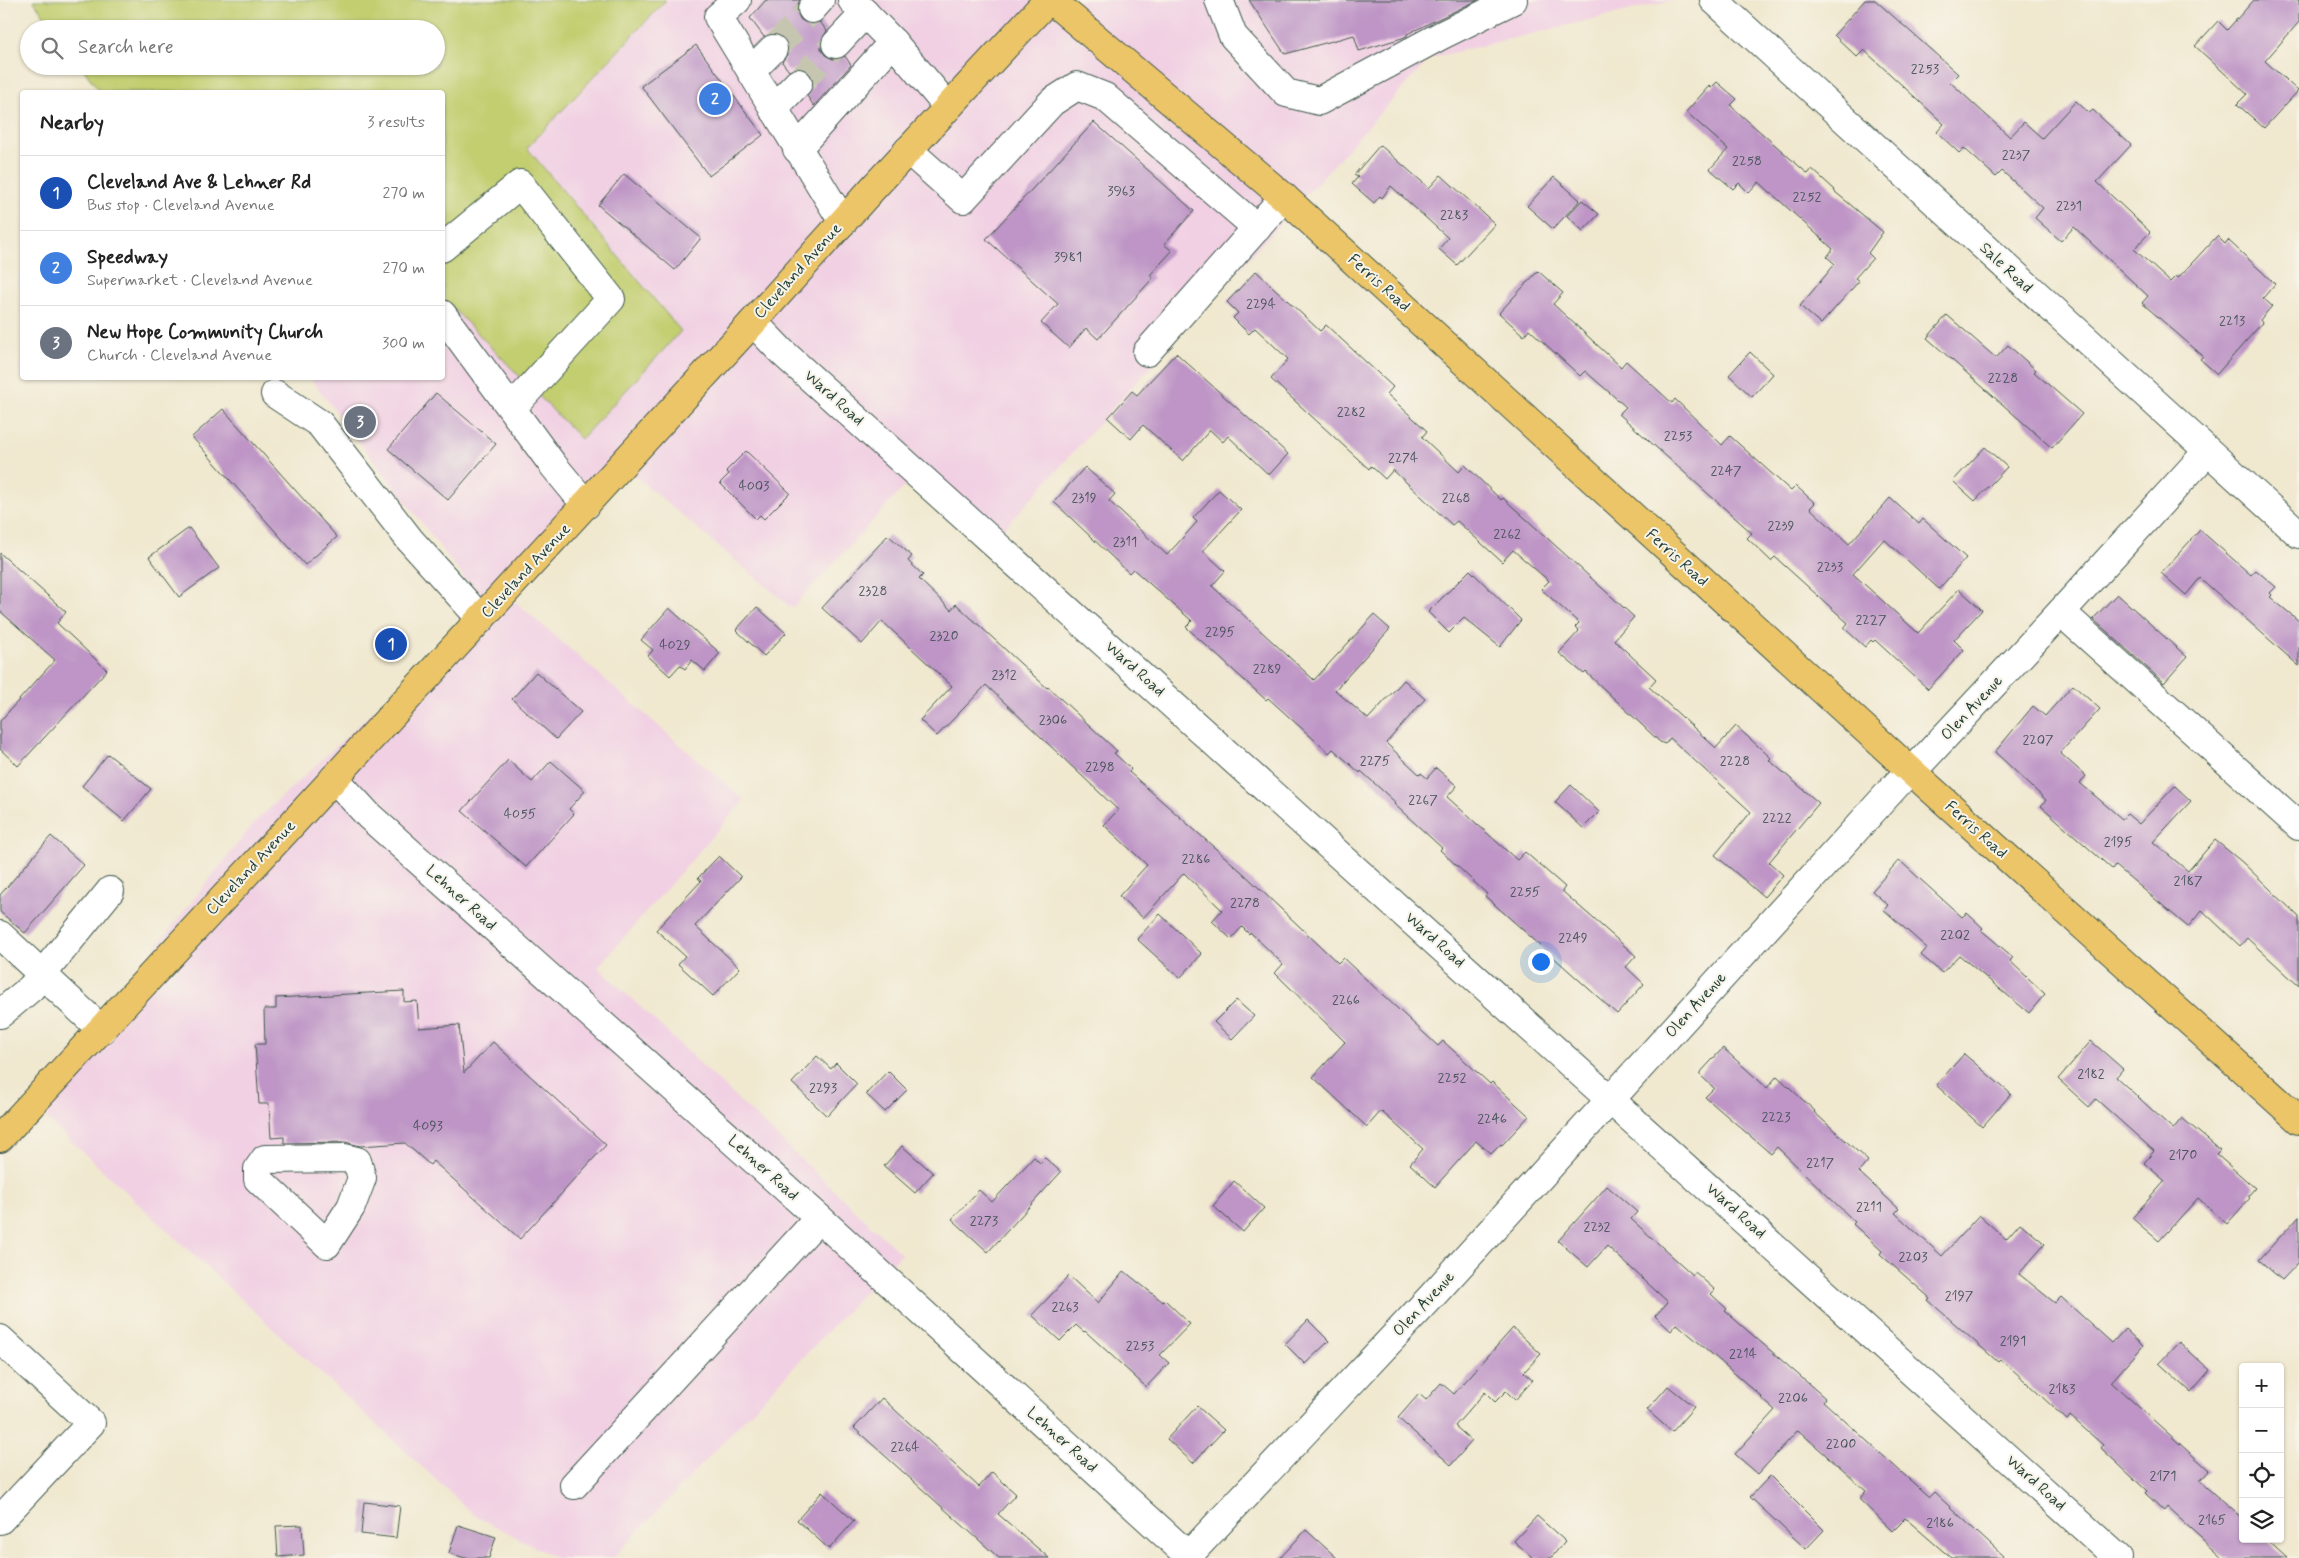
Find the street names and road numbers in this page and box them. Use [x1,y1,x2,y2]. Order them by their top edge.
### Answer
street label: Cleveland Avenue [749,218,847,323]
street label: Sale Road [1975,238,2037,298]
street label: Ferris Road [1343,249,1415,317]
street label: Ward Road [800,366,868,430]
street label: Cleveland Avenue [477,519,575,623]
street label: Ferris Road [1641,524,1713,592]
street label: Ward Road [1101,637,1169,701]
street label: Olen Avenue [1936,671,2008,745]
street label: Ferris Road [1940,796,2012,864]
street label: Cleveland Avenue [202,816,300,920]
street label: Lehner Road [421,861,501,935]
street label: Ward Road [1401,908,1469,972]
street label: Olen Avenue [1661,967,1732,1042]
street label: Lehner Road [723,1131,803,1205]
street label: Ward Road [1702,1179,1770,1243]
street label: Olen Avenue [1388,1267,1460,1341]
street label: Lehner Road [1022,1403,1102,1477]
street label: Ward Road [2002,1451,2070,1515]

